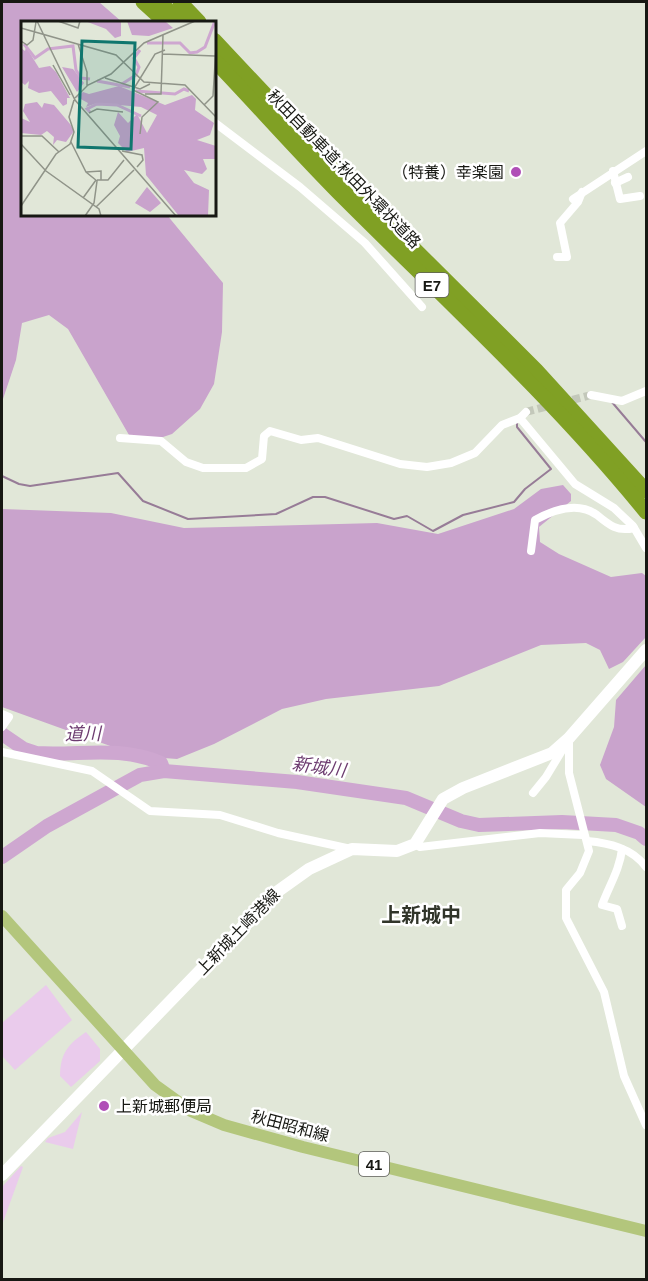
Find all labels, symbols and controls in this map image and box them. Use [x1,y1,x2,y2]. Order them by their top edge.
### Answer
inset map [21,21,216,216]
street label: 秋田自動車道;秋田外環状道路 [264,87,424,251]
place label: （特養）幸楽園 [392,164,504,181]
marker: （特養）幸楽園 [509,165,523,179]
road number: E7 [416,273,448,297]
water label: 道川 [65,724,103,744]
water label: 新城川 [291,753,349,781]
street label: 上新城土崎港線 [193,886,283,978]
district label: 上新城中 [381,904,461,926]
place label: 上新城郵便局 [116,1098,212,1115]
marker: 上新城郵便局 [97,1099,111,1113]
street label: 秋田昭和線 [249,1107,331,1145]
road number: 41 [359,1152,389,1176]

